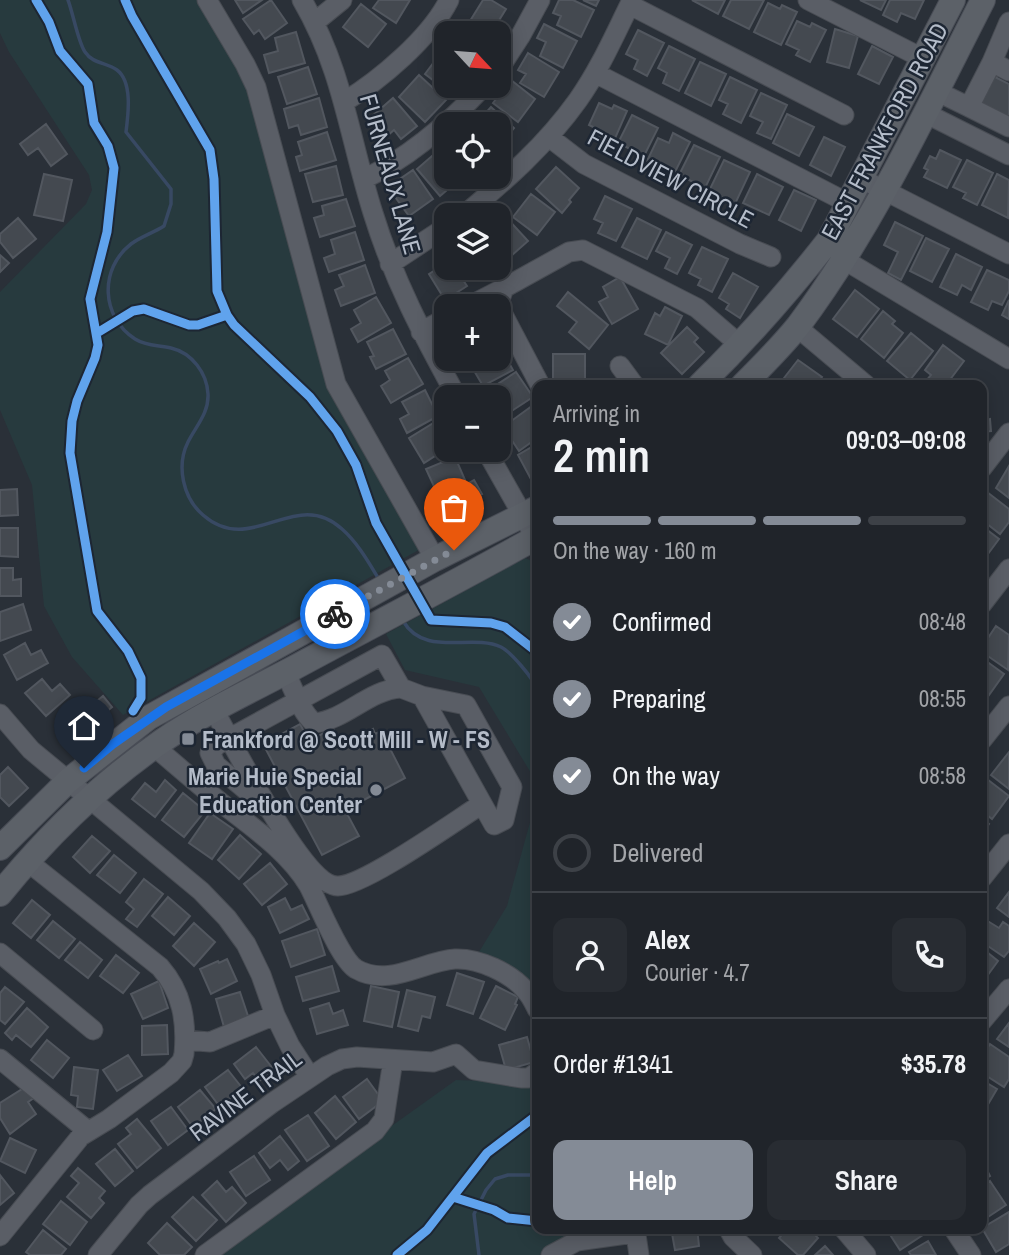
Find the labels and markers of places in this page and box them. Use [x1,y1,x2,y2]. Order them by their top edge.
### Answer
pin [424,478,484,550]
pin [54,696,114,768]
place label: Frankford @ Scott Mill - W - FS [202,723,490,755]
marker: Frankford @ Scott Mill - W - FS [180,731,196,747]
place label: Marie Huie Special Education Center [188,760,362,820]
marker: Marie Huie Special Education Center [368,782,384,798]

